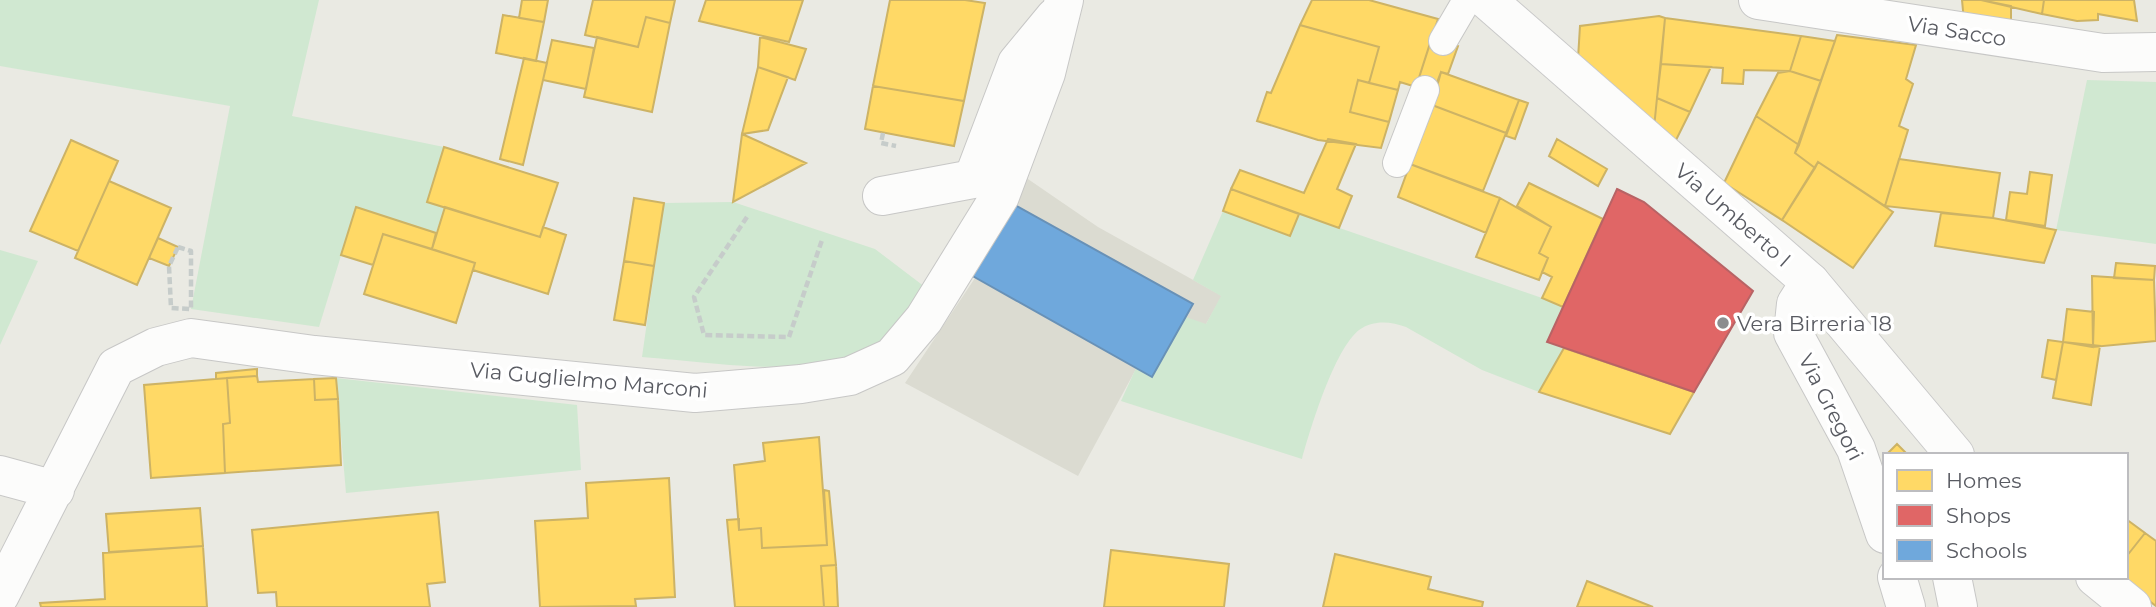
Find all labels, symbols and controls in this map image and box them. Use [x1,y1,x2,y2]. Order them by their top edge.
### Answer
street label: Via Sacco [1906,11,2008,51]
street label: Via Umberto I [1670,158,1796,272]
place label: Vera Birreria 18 [1737,311,1892,336]
marker: Vera Birreria 18 [1715,315,1731,331]
street label: Via Gregori [1793,349,1869,465]
street label: Via Guglielmo Marconi [469,357,709,403]
legend [1883,453,2128,579]
text: Homes [1946,468,2021,493]
text: Shops [1946,503,2011,528]
text: Schools [1946,538,2027,563]

